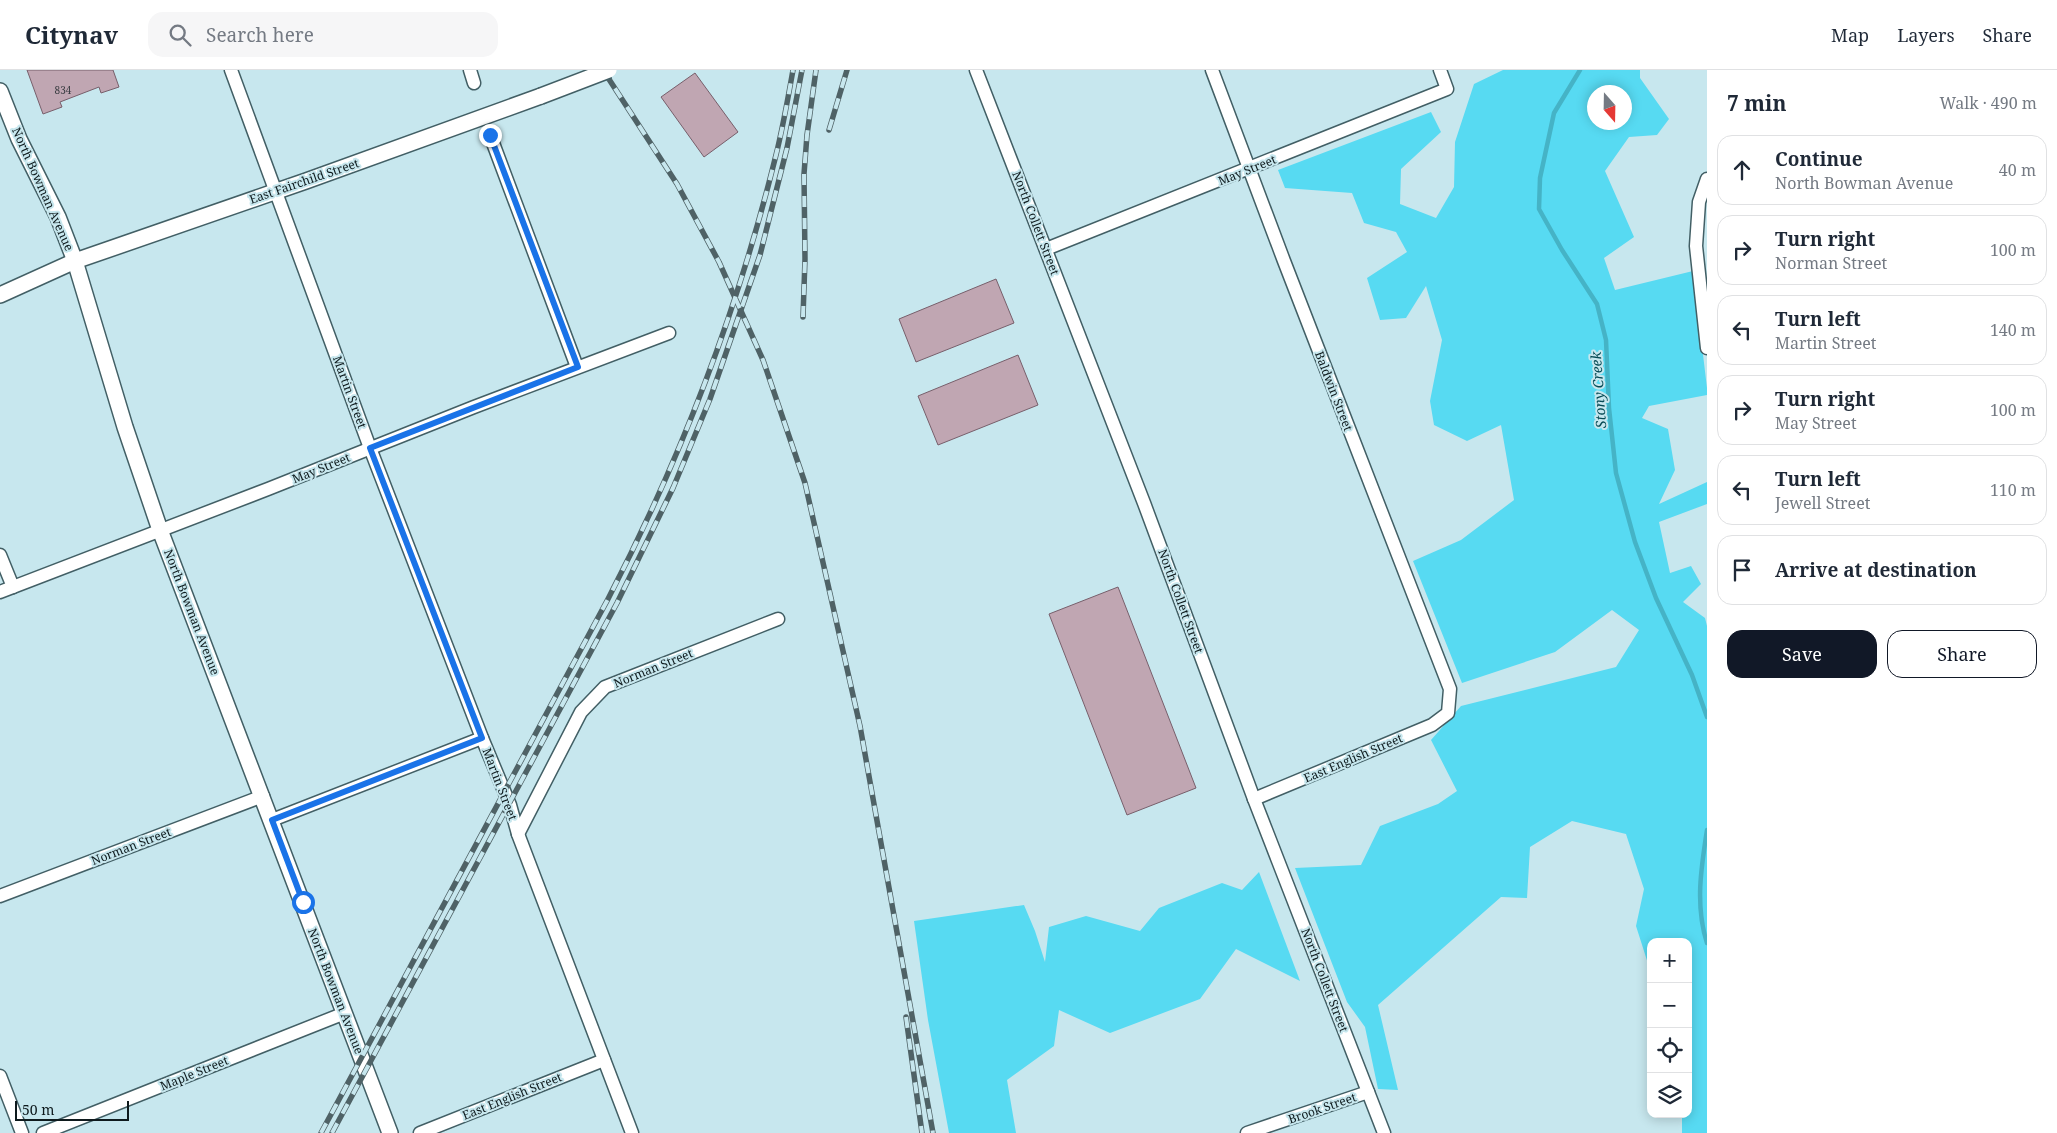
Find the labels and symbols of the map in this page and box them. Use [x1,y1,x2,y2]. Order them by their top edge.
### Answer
house number: 834 [55,83,72,97]
north arrow [1587,85,1632,130]
street label: North Bowman Avenue [8,124,78,254]
route end [479,124,502,147]
street label: May Street [1215,151,1279,189]
street label: East Fairchild Street [247,154,361,208]
street label: North Collett Street [1008,169,1064,277]
street label: Baldwin Street [1311,349,1357,433]
water label: Stony Creek [1586,350,1610,429]
street label: Martin Street [329,353,371,431]
street label: May Street [289,449,353,487]
street label: North Collett Street [1154,546,1208,656]
street label: North Bowman Avenue [160,547,224,677]
street label: Norman Street [611,644,695,692]
street label: East English Street [1301,729,1405,787]
street label: Martin Street [478,745,522,823]
street label: Norman Street [89,823,173,869]
route start [292,891,315,914]
street label: North Bowman Avenue [304,926,368,1056]
street label: North Collett Street [1297,926,1353,1034]
street label: Maple Street [157,1052,231,1094]
street label: East English Street [460,1068,564,1124]
street label: Brook Street [1286,1088,1358,1128]
scale bar [15,1098,129,1121]

